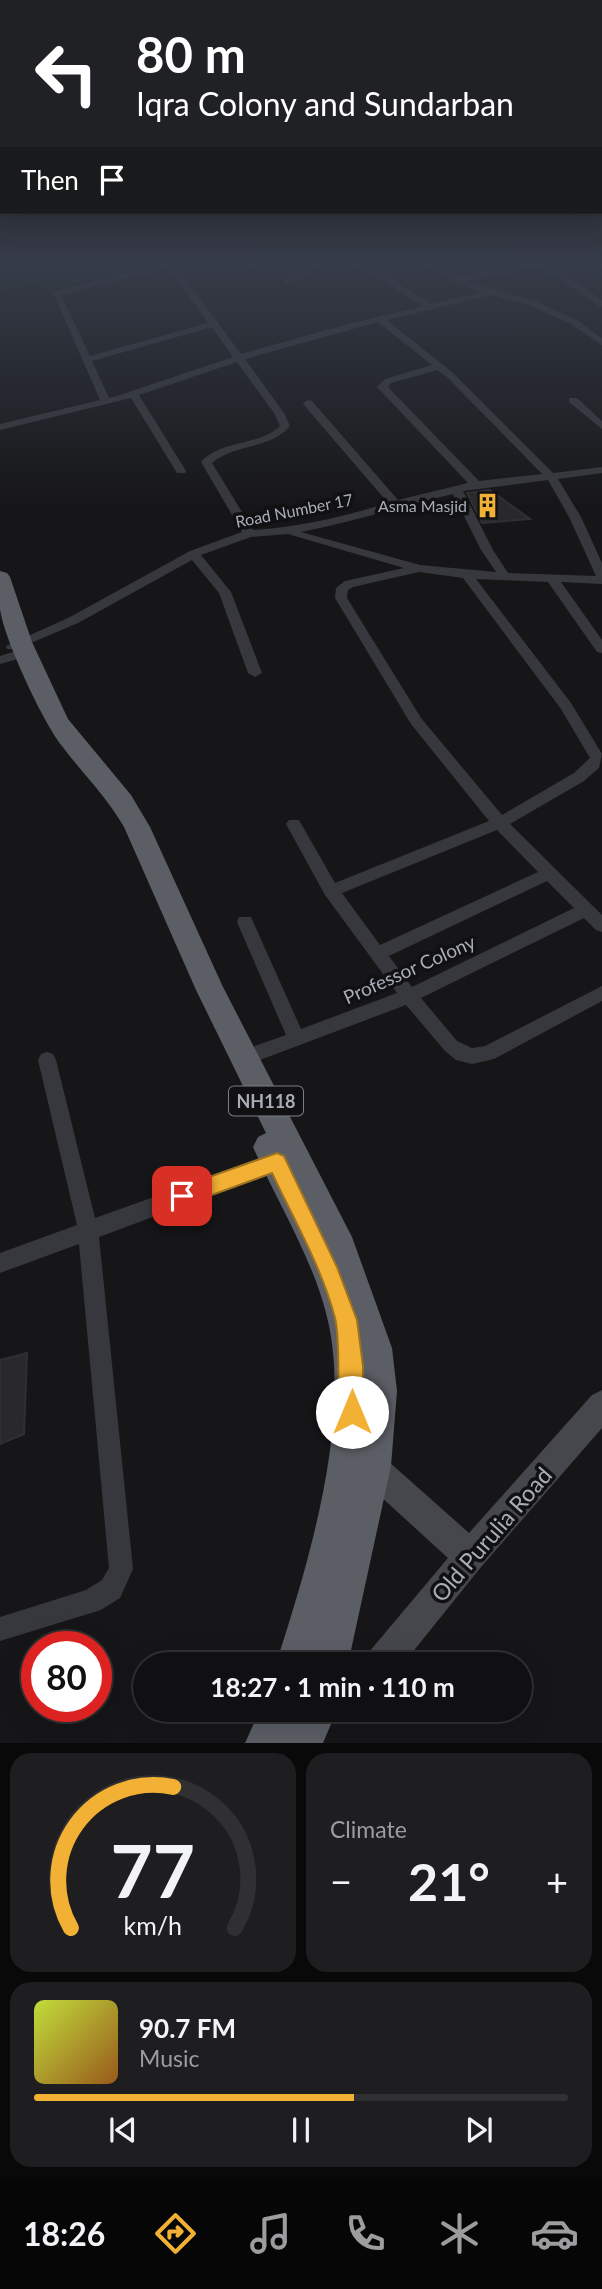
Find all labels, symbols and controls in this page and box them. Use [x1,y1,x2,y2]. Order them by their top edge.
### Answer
text: 80 m [136,25,246,83]
icon: left [21,28,112,119]
text: Iqra Colony and Sundarban [136,84,514,123]
icon: arrive [93,161,131,199]
text: Then [21,164,79,196]
street label: Road Number 17 [234,489,354,531]
building icon: Asma Masjid [473,491,501,519]
place label: Asma Masjid [378,496,467,515]
street label: Professor Colony [339,930,479,1008]
road number: NH118 [229,1086,303,1116]
pin [152,1166,212,1226]
icon: arrive [163,1177,201,1215]
position arrow [315,1375,389,1449]
street label: Old Purulia Road [425,1461,557,1607]
speed limit sign: 80 [21,1631,112,1722]
text: 18:27 · 1 min · 110 m [210,1671,455,1703]
text: Climate [330,1815,407,1843]
text: 77 [111,1827,195,1915]
text: 21° [408,1850,490,1912]
text: − [330,1858,352,1904]
text: + [546,1858,568,1904]
text: km/h [124,1910,182,1940]
text: 90.7 FM [139,2012,236,2044]
text: Music [139,2044,199,2072]
icon: previous [104,2111,142,2149]
icon: pause [282,2111,320,2149]
icon: next [460,2111,498,2149]
icon: directions [151,2209,200,2258]
icon: music [246,2209,295,2258]
icon: phone [341,2209,390,2258]
icon: climate [435,2209,484,2258]
icon: car [530,2209,579,2258]
text: 18:26 [23,2214,105,2253]

